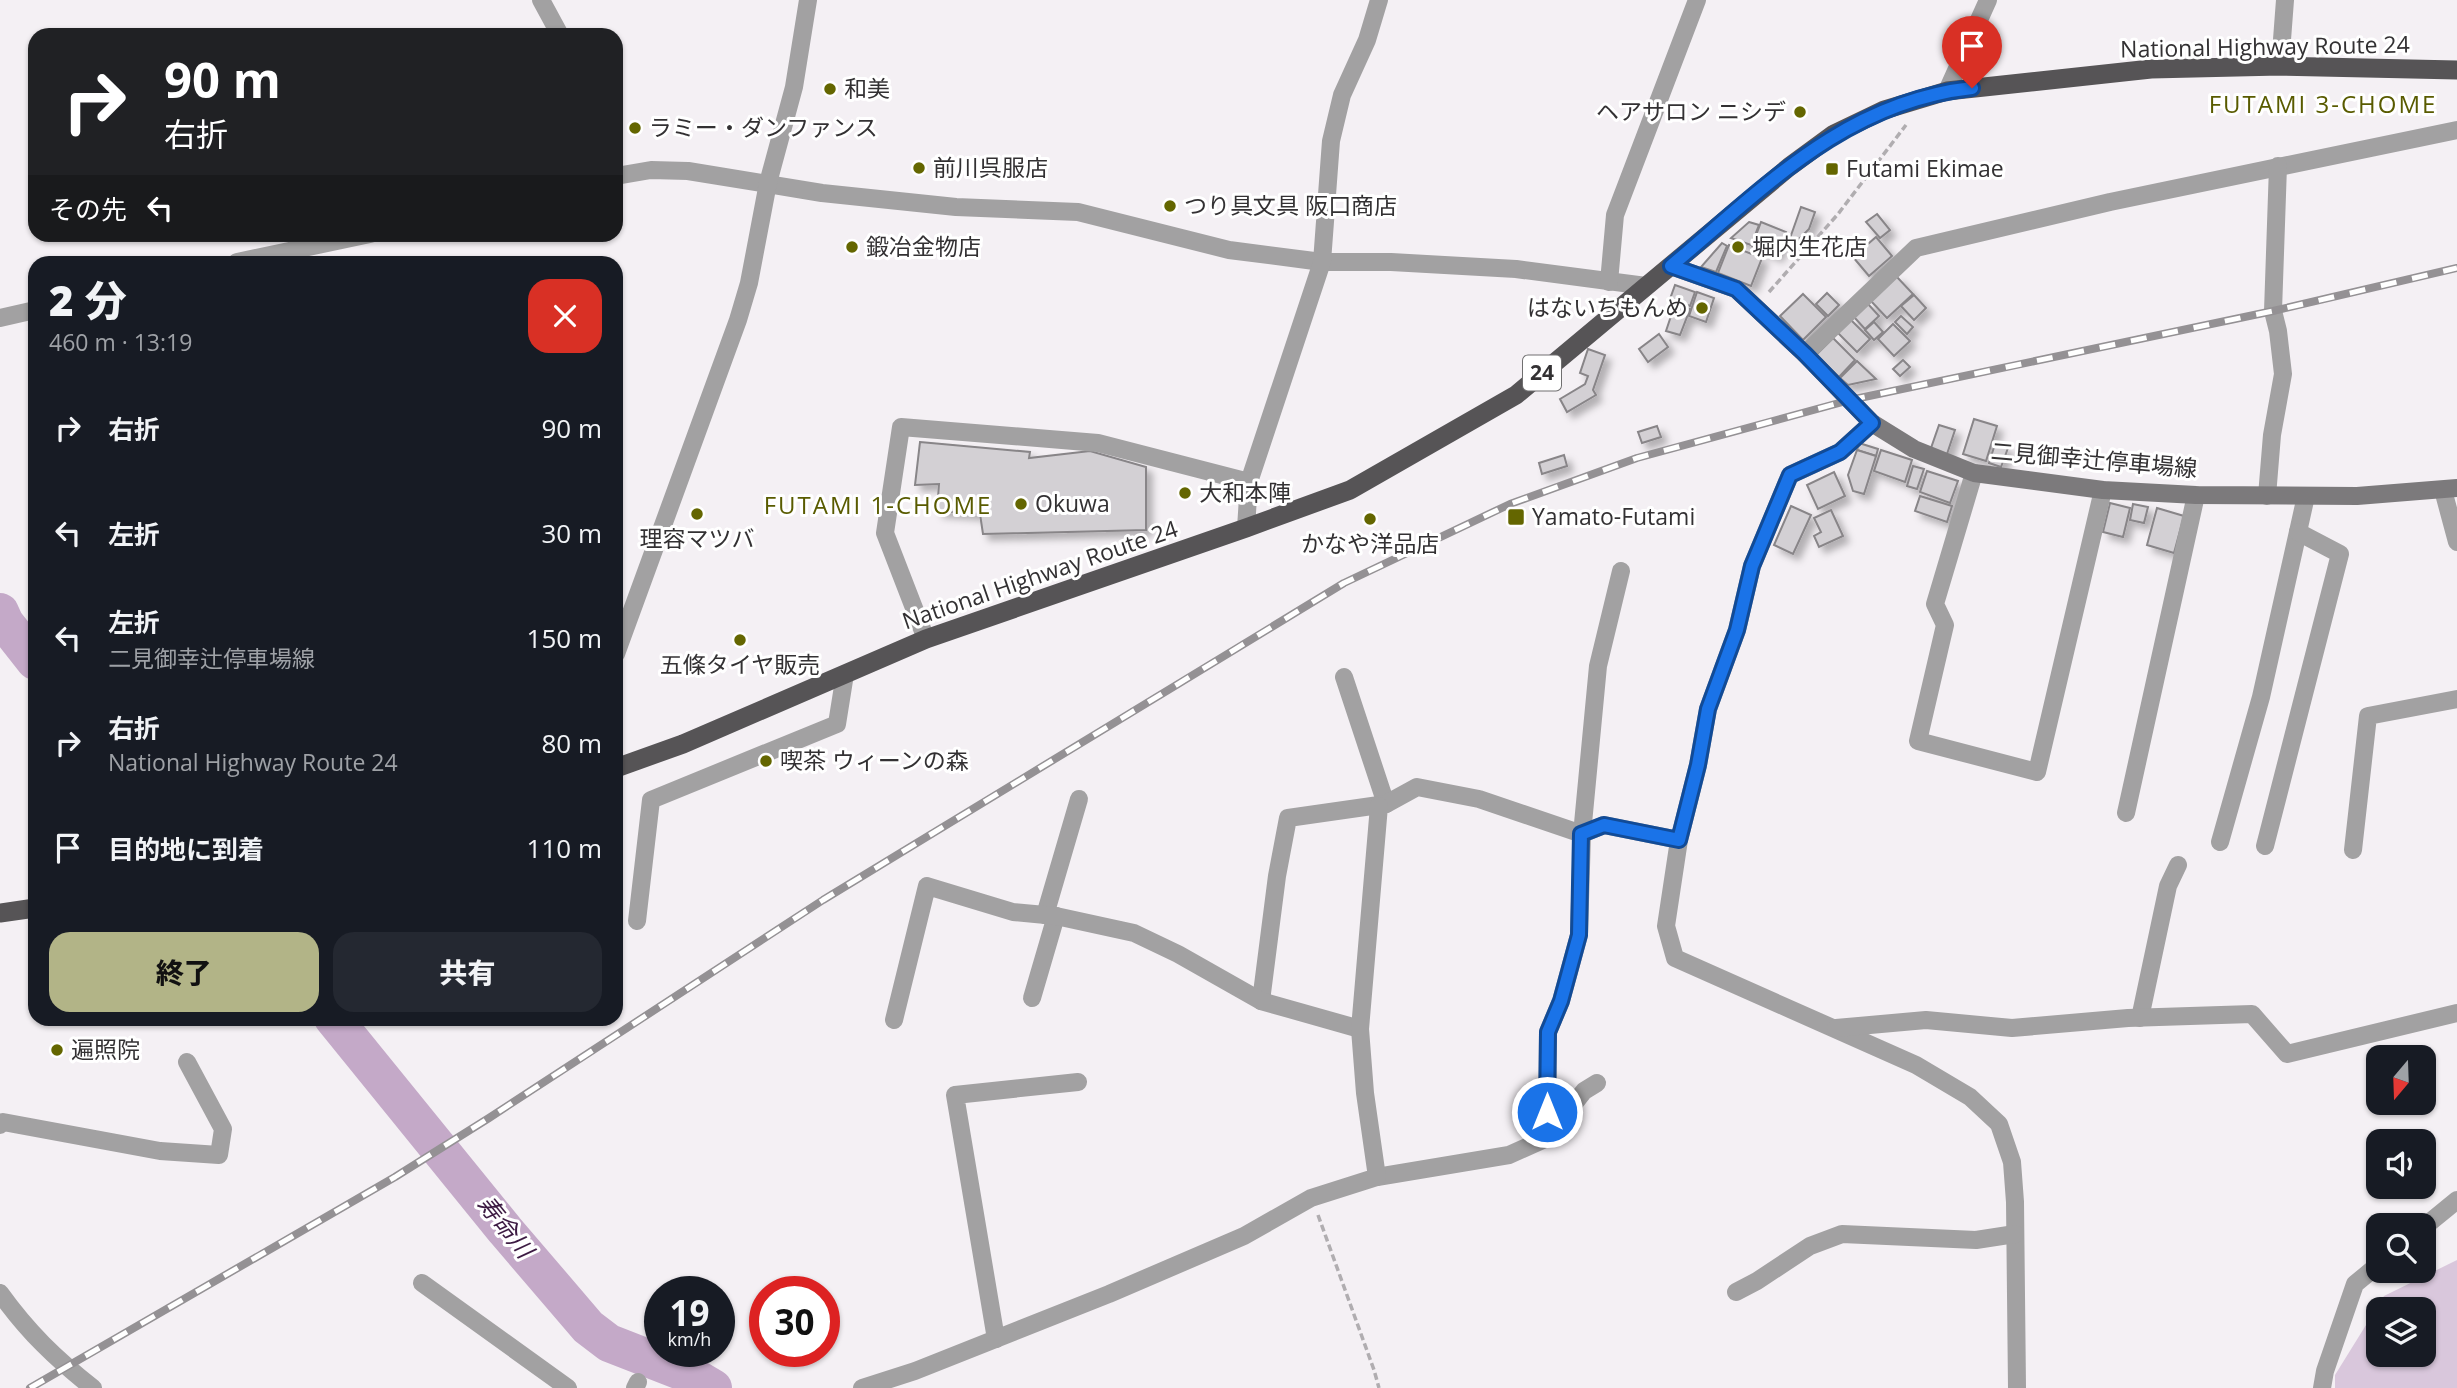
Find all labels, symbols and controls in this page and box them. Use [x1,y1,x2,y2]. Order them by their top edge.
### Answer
pin [1942,16,2002,88]
icon: arrive [1953,27,1991,65]
street label: National Highway Route 24 [2120,27,2410,65]
text: 90 m [164,46,281,112]
icon: right [49,56,140,147]
place label: 和美 [844,72,890,104]
marker: 和美 [822,81,838,97]
district label: FUTAMI 3-CHOME [2209,87,2437,120]
place label: ヘアサロン ニシデ [1596,95,1786,127]
marker: ヘアサロン ニシデ [1792,104,1808,120]
place label: ラミー・ダンファンス [649,111,878,143]
text: 右折 [164,112,228,155]
marker: ラミー・ダンファンス [627,120,643,136]
place label: 前川呉服店 [933,151,1048,183]
place label: Futami Ekimae [1846,152,2004,184]
marker: 前川呉服店 [911,160,927,176]
marker: Futami Ekimae [1824,161,1840,177]
icon: left [141,189,179,227]
place label: つり具文具 阪口商店 [1184,189,1397,221]
text: その先 [49,191,127,227]
marker: つり具文具 阪口商店 [1162,198,1178,214]
place label: 鍛冶金物店 [866,230,981,262]
place label: 堀内生花店 [1752,230,1867,262]
marker: 鍛冶金物店 [844,239,860,255]
marker: 堀内生花店 [1730,239,1746,255]
text: 2 分 [49,271,127,328]
button: close [528,279,602,353]
place label: はないちもんめ [1527,291,1688,323]
marker: はないちもんめ [1694,300,1710,316]
text: 460 m · 13:19 [49,326,192,358]
road number: 24 [1523,356,1561,390]
icon: right [49,409,87,447]
text: 90 m [541,410,602,446]
text: 右折 [108,411,160,447]
street label: 二見御幸辻停車場線 [1990,434,2199,484]
place label: 大和本陣 [1199,476,1291,508]
marker: 大和本陣 [1177,485,1193,501]
place label: Okuwa [1035,487,1110,519]
district label: FUTAMI 1-CHOME [764,488,992,521]
marker: Okuwa [1013,496,1029,512]
place label: Yamato-Futami [1532,500,1695,532]
marker: 理容マツバ [689,506,705,522]
marker: Yamato-Futami [1506,507,1526,527]
marker: かなや洋品店 [1362,511,1378,527]
street label: National Highway Route 24 [898,512,1182,636]
icon: left [49,514,87,552]
text: 30 m [541,515,602,551]
text: 左折 [108,516,160,552]
place label: 理容マツバ [640,522,755,554]
place label: かなや洋品店 [1301,527,1439,559]
text: 左折 [108,604,160,640]
icon: left [49,619,87,657]
text: 150 m [527,620,602,656]
marker: 五條タイヤ販売 [732,632,748,648]
text: 二見御幸辻停車場線 [108,642,315,674]
place label: 五條タイヤ販売 [660,648,820,680]
text: 右折 [108,710,160,746]
icon: right [49,724,87,762]
text: 80 m [541,725,602,761]
place label: 喫茶 ウィーンの森 [780,744,969,776]
text: National Highway Route 24 [108,746,398,778]
marker: 喫茶 ウィーンの森 [758,753,774,769]
icon: arrive [49,829,87,867]
text: 110 m [527,830,602,866]
text: 目的地に到着 [108,831,264,867]
button: 終了 [49,932,319,1012]
button: 共有 [333,932,602,1012]
place label: 遍照院 [71,1033,140,1065]
marker: 遍照院 [49,1042,65,1058]
north arrow [2366,1045,2436,1115]
map controls [2366,1045,2436,1367]
position arrow [1510,1075,1584,1149]
button: sound [2366,1129,2436,1199]
water label: 寿命川 [471,1188,544,1267]
button: search [2366,1213,2436,1283]
speed limit sign: 30 [749,1276,840,1367]
text: 19 [669,1289,710,1336]
button: layers [2366,1297,2436,1367]
text: km/h [668,1327,711,1351]

